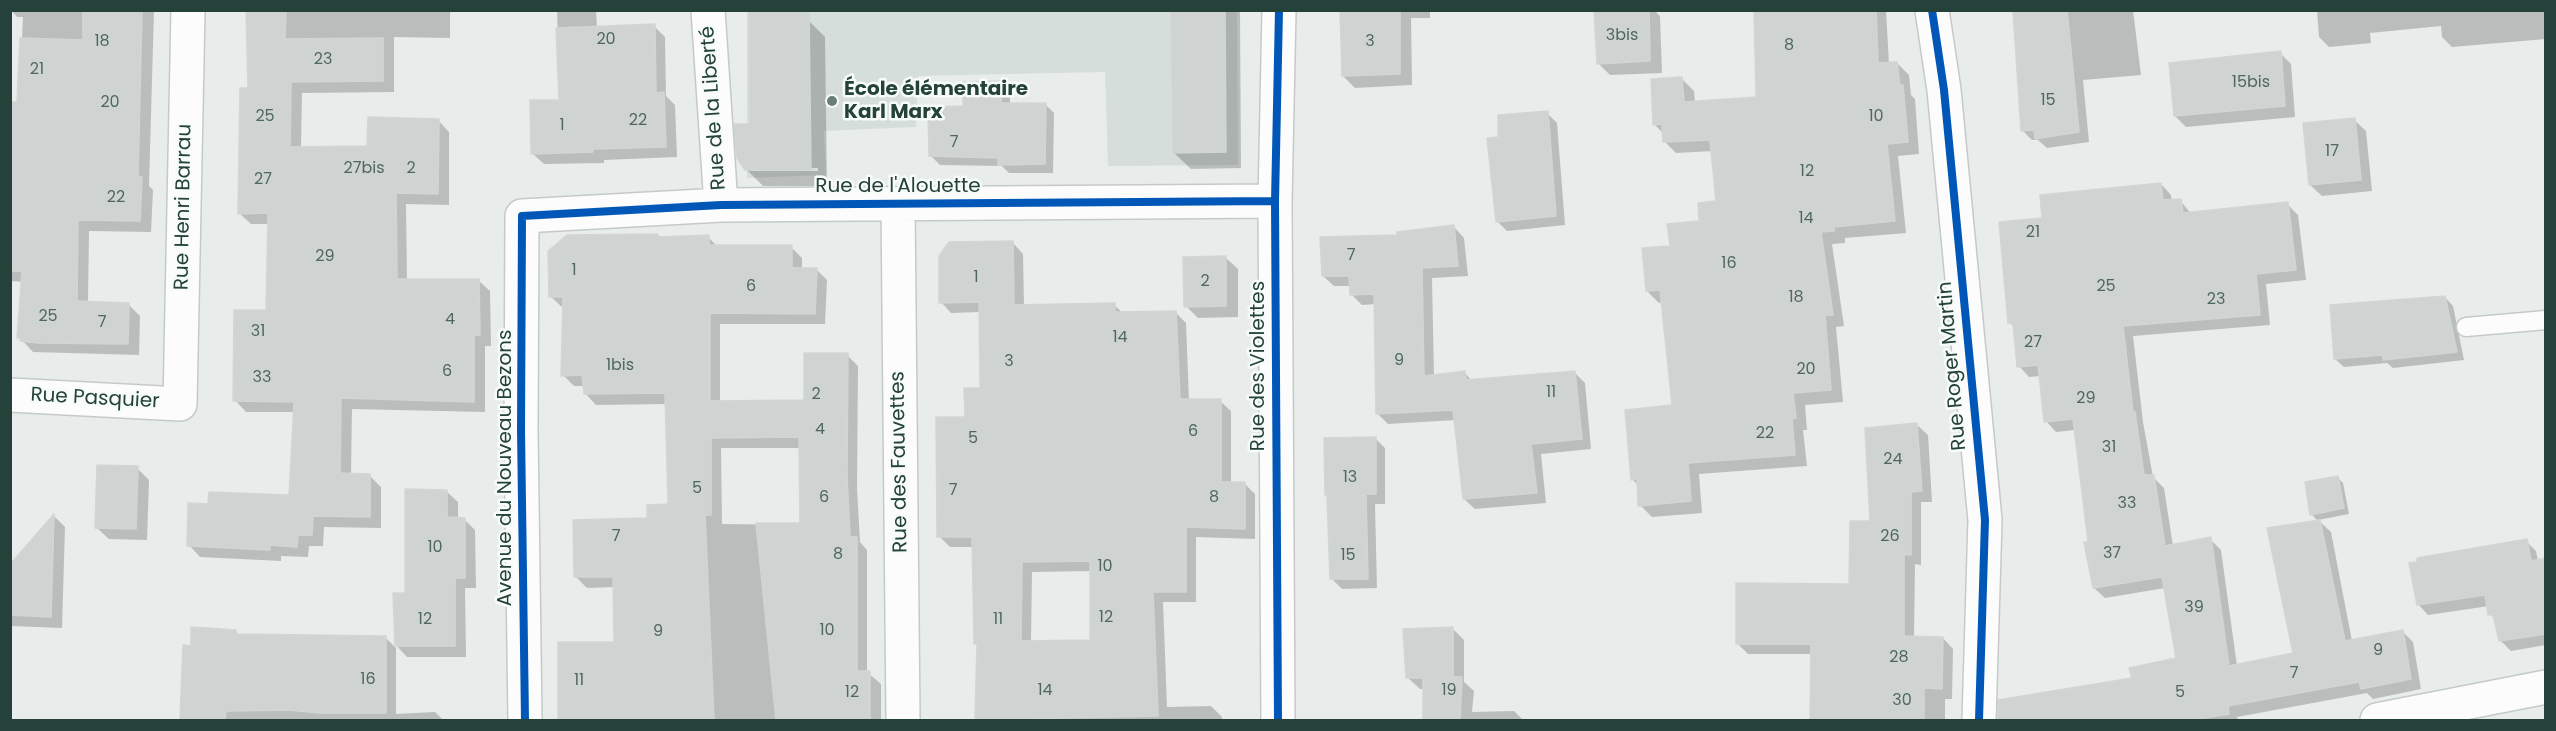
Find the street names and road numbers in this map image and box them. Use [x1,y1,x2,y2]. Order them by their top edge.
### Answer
street label: Rue de la Liberté [696,25,732,191]
street label: Rue Henri Barrau [171,124,197,290]
street label: Rue de l'Alouette [815,175,981,199]
street label: Rue Roger Martin [1934,280,1972,452]
street label: Rue des Violettes [1247,281,1271,451]
street label: Avenue du Nouveau Bezons [494,330,518,606]
street label: Rue des Fauvettes [886,371,914,553]
street label: Rue Pasquier [30,384,160,414]

